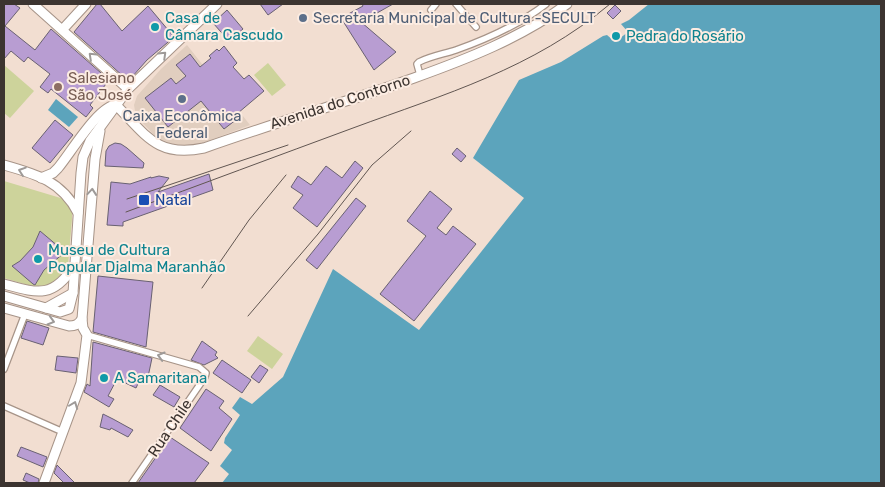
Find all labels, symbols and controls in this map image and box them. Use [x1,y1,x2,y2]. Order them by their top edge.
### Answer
place label: Casa de Câmara Cascudo [165,9,283,44]
place label: Secretaria Municipal de Cultura -SECULT [313,9,596,27]
marker: Secretaria Municipal de Cultura -SECULT [297,12,309,24]
marker: Casa de Câmara Cascudo [149,21,161,33]
place label: Pedra do Rosário [626,27,744,45]
marker: Pedra do Rosário [610,30,622,42]
one-way arrow [157,52,166,61]
one-way arrow [89,53,98,62]
place label: Salesiano São José [68,69,135,104]
street label: Avenida do Contorno [268,71,412,133]
marker: Salesiano São José [52,81,64,93]
marker: Caixa Econômica Federal [176,93,188,105]
place label: Caixa Econômica Federal [123,107,241,142]
one-way arrow [19,167,27,177]
one-way arrow [87,188,98,196]
place label: Natal [155,191,191,209]
marker: Natal [137,193,151,207]
place label: Museu de Cultura Popular Djalma Maranhão [48,241,226,276]
marker: Museu de Cultura Popular Djalma Maranhão [32,253,44,265]
one-way arrow [46,316,54,326]
one-way arrow [157,351,166,361]
place label: A Samaritana [114,369,207,387]
marker: A Samaritana [98,372,110,384]
street label: Rua Chile [144,396,196,460]
one-way arrow [68,401,78,410]

